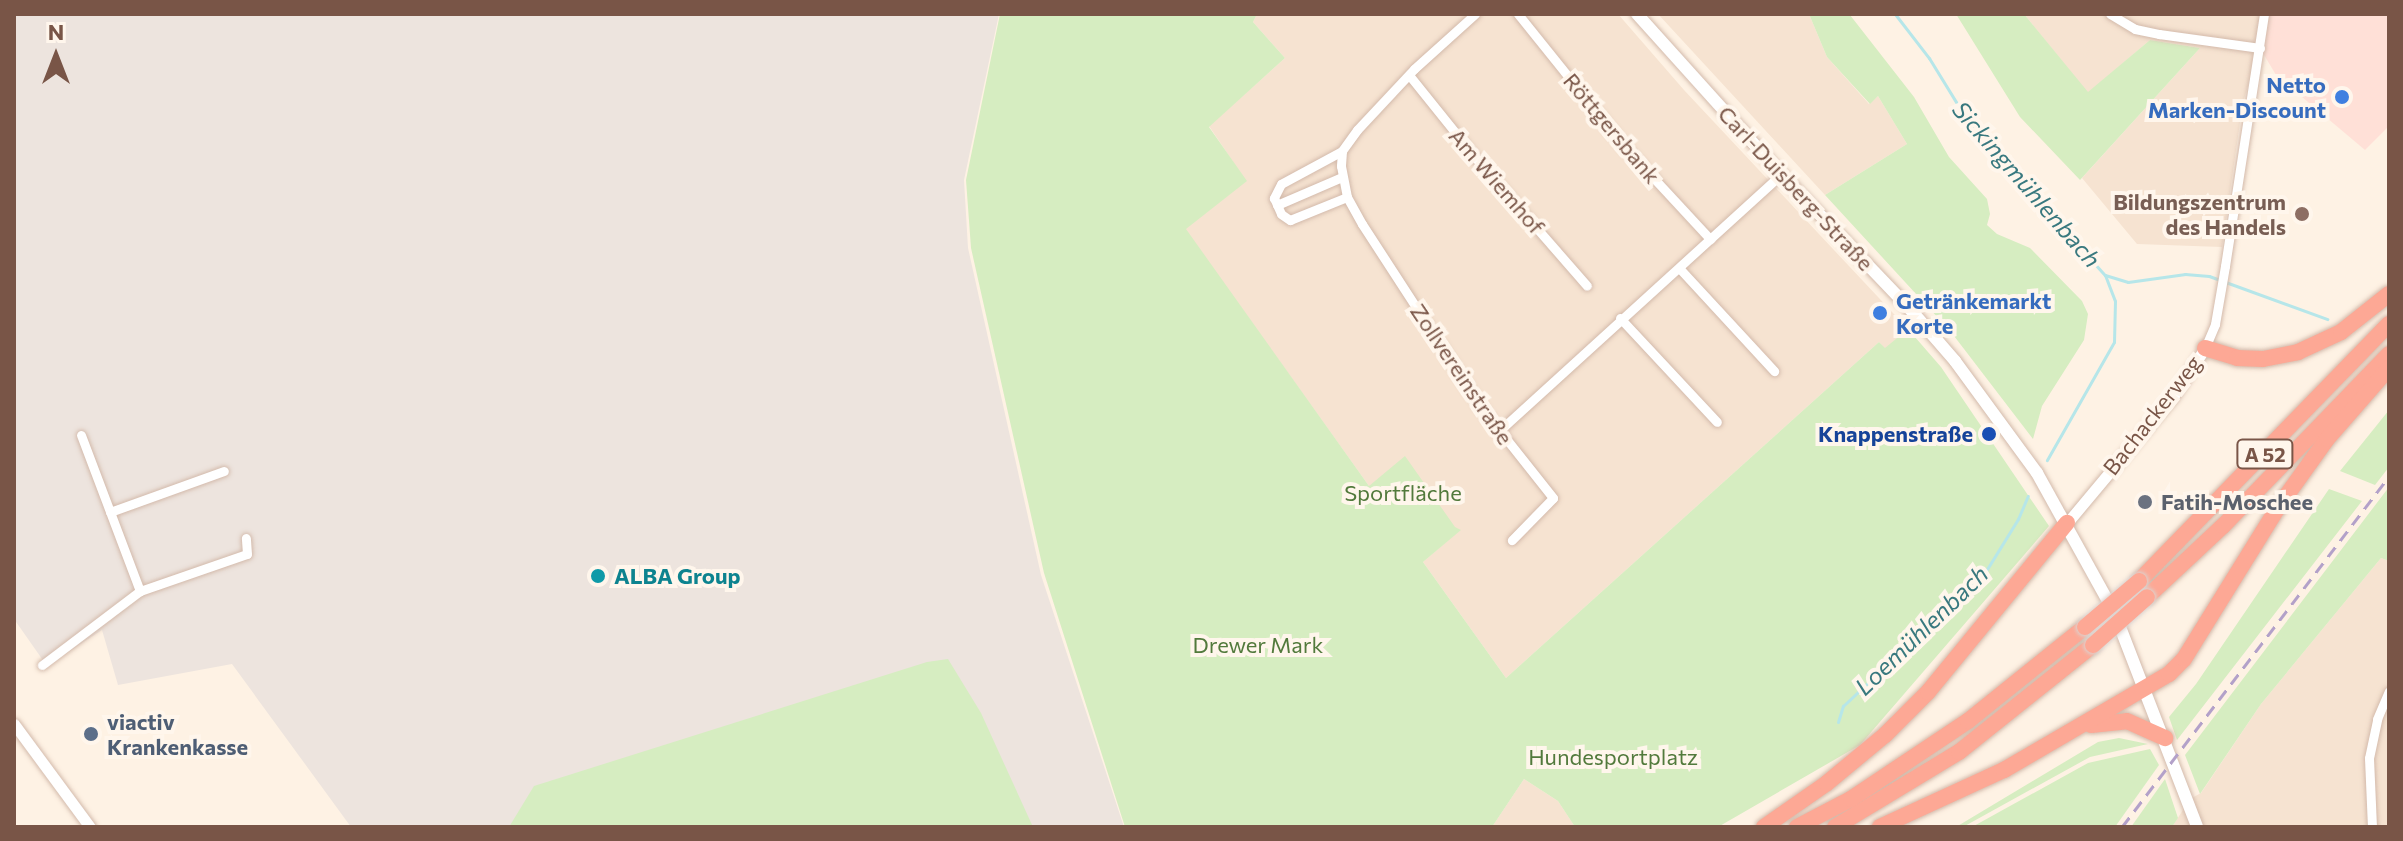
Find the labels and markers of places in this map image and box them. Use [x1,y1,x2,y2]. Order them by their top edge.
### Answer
place label: Netto Marken-Discount [2148,71,2326,122]
marker: Netto Marken-Discount [2333,88,2351,106]
place label: Bildungszentrum des Handels [2113,188,2286,240]
marker: Bildungszentrum des Handels [2293,205,2311,223]
place label: Getränkemarkt Korte [1896,287,2051,338]
marker: Getränkemarkt Korte [1871,304,1889,322]
place label: Knappenstraße [1818,421,1973,447]
marker: Knappenstraße [1980,425,1998,443]
place label: Fatih-Moschee [2161,489,2313,515]
marker: Fatih-Moschee [2136,493,2154,511]
place label: ALBA Group [614,563,741,589]
marker: ALBA Group [589,567,607,585]
place label: viactiv Krankenkasse [107,708,248,760]
marker: viactiv Krankenkasse [82,725,100,743]

